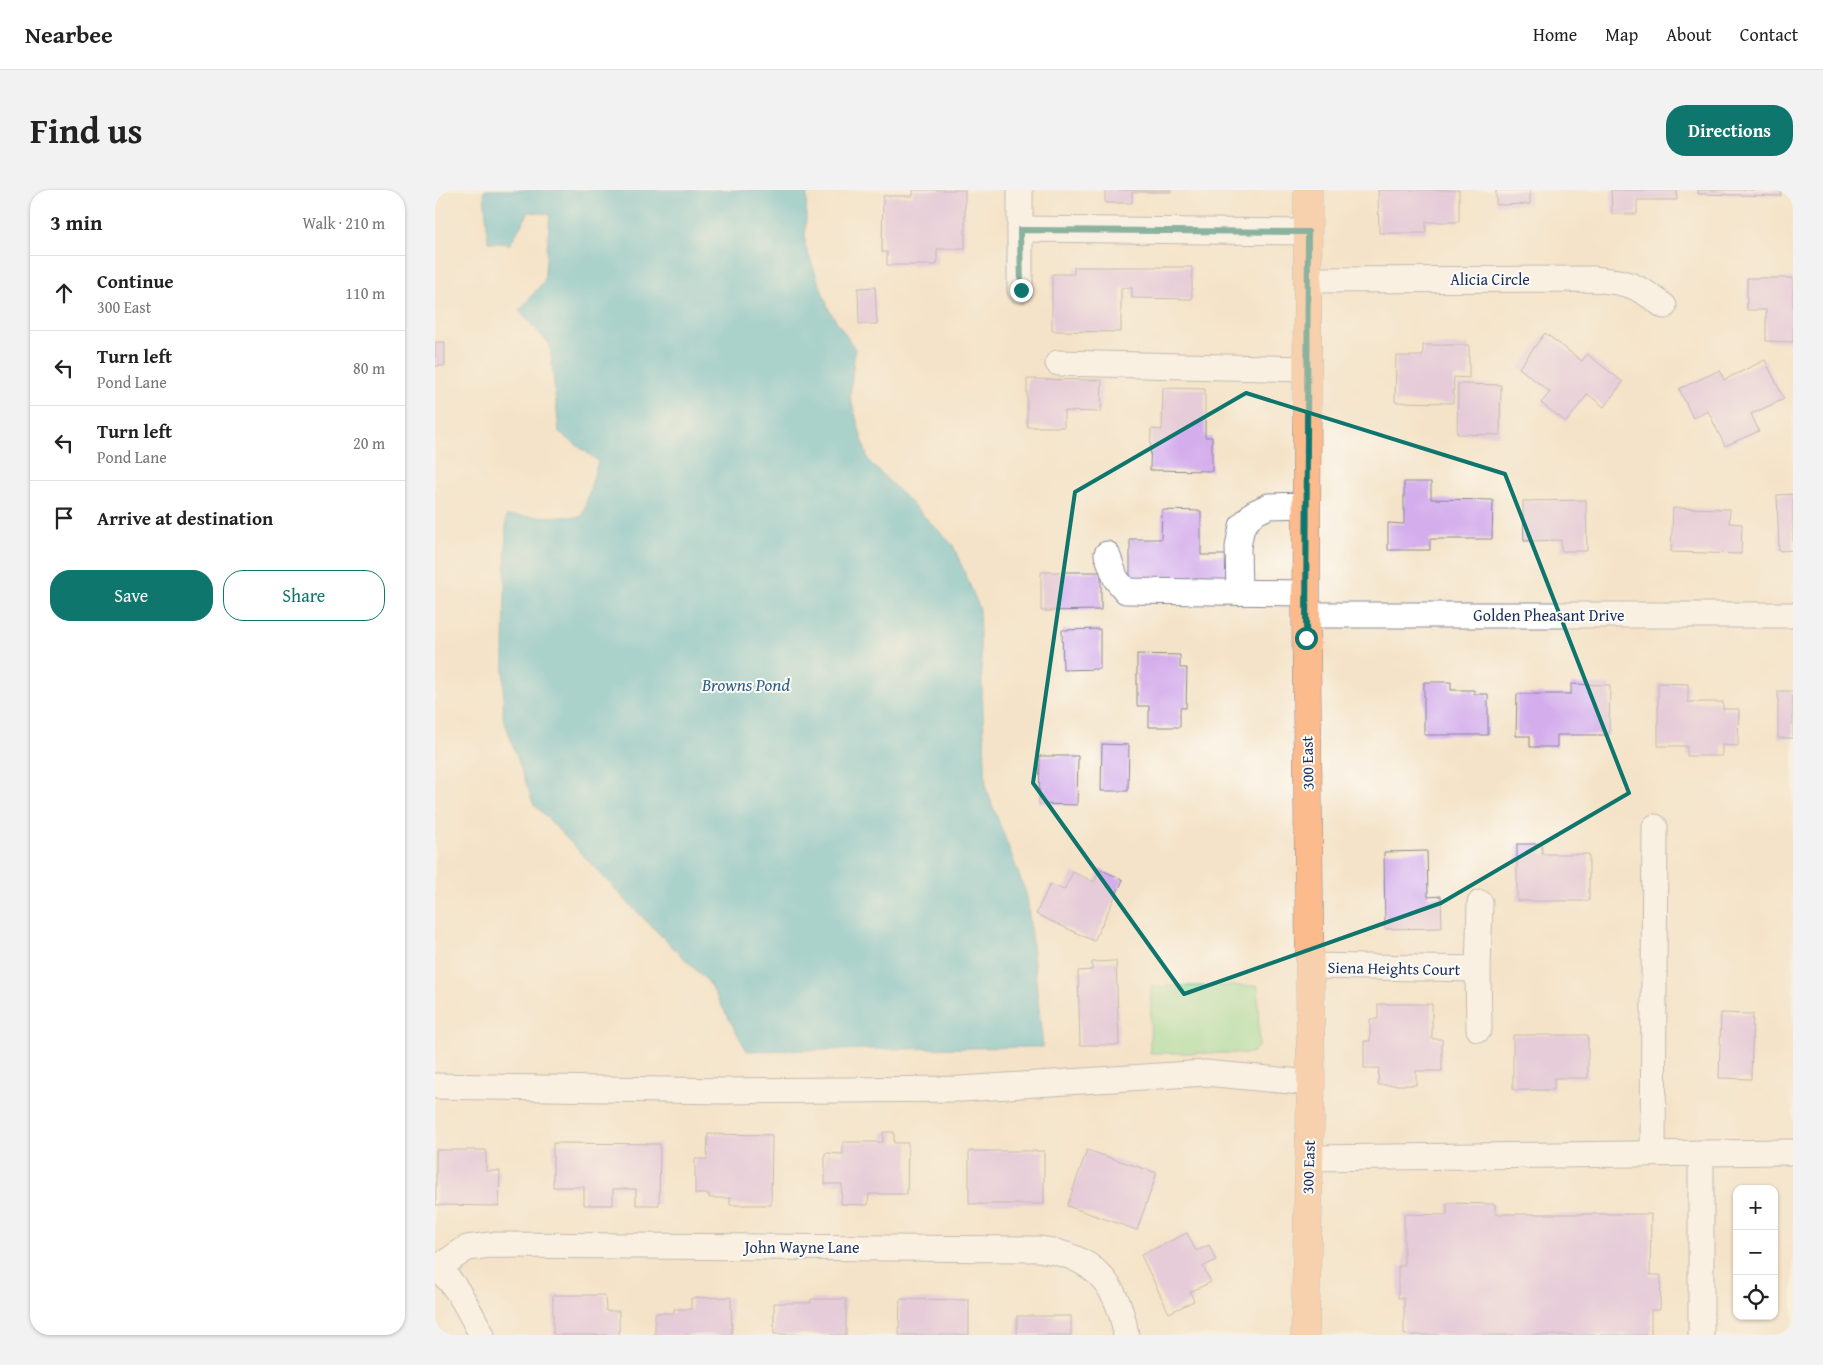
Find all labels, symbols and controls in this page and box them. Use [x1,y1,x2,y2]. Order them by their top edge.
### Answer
text: Nearbee [25,17,113,52]
text: Home [1533,21,1577,48]
text: Map [1605,21,1638,48]
text: About [1666,21,1712,48]
text: Contact [1740,21,1798,48]
text: Find us [30,105,143,156]
button: Directions [1666,105,1793,156]
text: 3 min [50,207,102,238]
text: Walk · 210 m [302,211,385,235]
text: Continue [97,267,174,295]
street label: Alicia Circle [1450,267,1530,291]
icon: ahead [50,279,78,307]
route end [1010,279,1033,302]
text: 110 m [345,281,385,305]
text: 300 East [97,295,151,319]
text: Turn left [97,342,172,370]
icon: left [50,354,78,382]
text: 80 m [353,356,385,380]
text: Pond Lane [97,370,167,394]
text: Turn left [97,417,172,445]
icon: left [50,429,78,457]
text: 20 m [353,431,385,455]
text: Pond Lane [97,445,167,469]
icon: arrive [50,504,78,532]
text: Arrive at destination [97,504,273,532]
button: Save [50,570,213,621]
button: Share [223,570,385,621]
street label: Golden Pheasant Drive [1473,603,1625,627]
route start [1295,627,1318,650]
water label: Browns Pond [701,671,790,698]
street label: 300 East [1295,735,1319,790]
street label: Siena Heights Court [1327,955,1461,981]
street label: 300 East [1295,1139,1321,1195]
map controls [1733,1185,1778,1320]
button: + [1733,1185,1778,1230]
button: − [1733,1230,1778,1275]
street label: John Wayne Lane [742,1235,860,1259]
button: locate [1733,1275,1778,1320]

